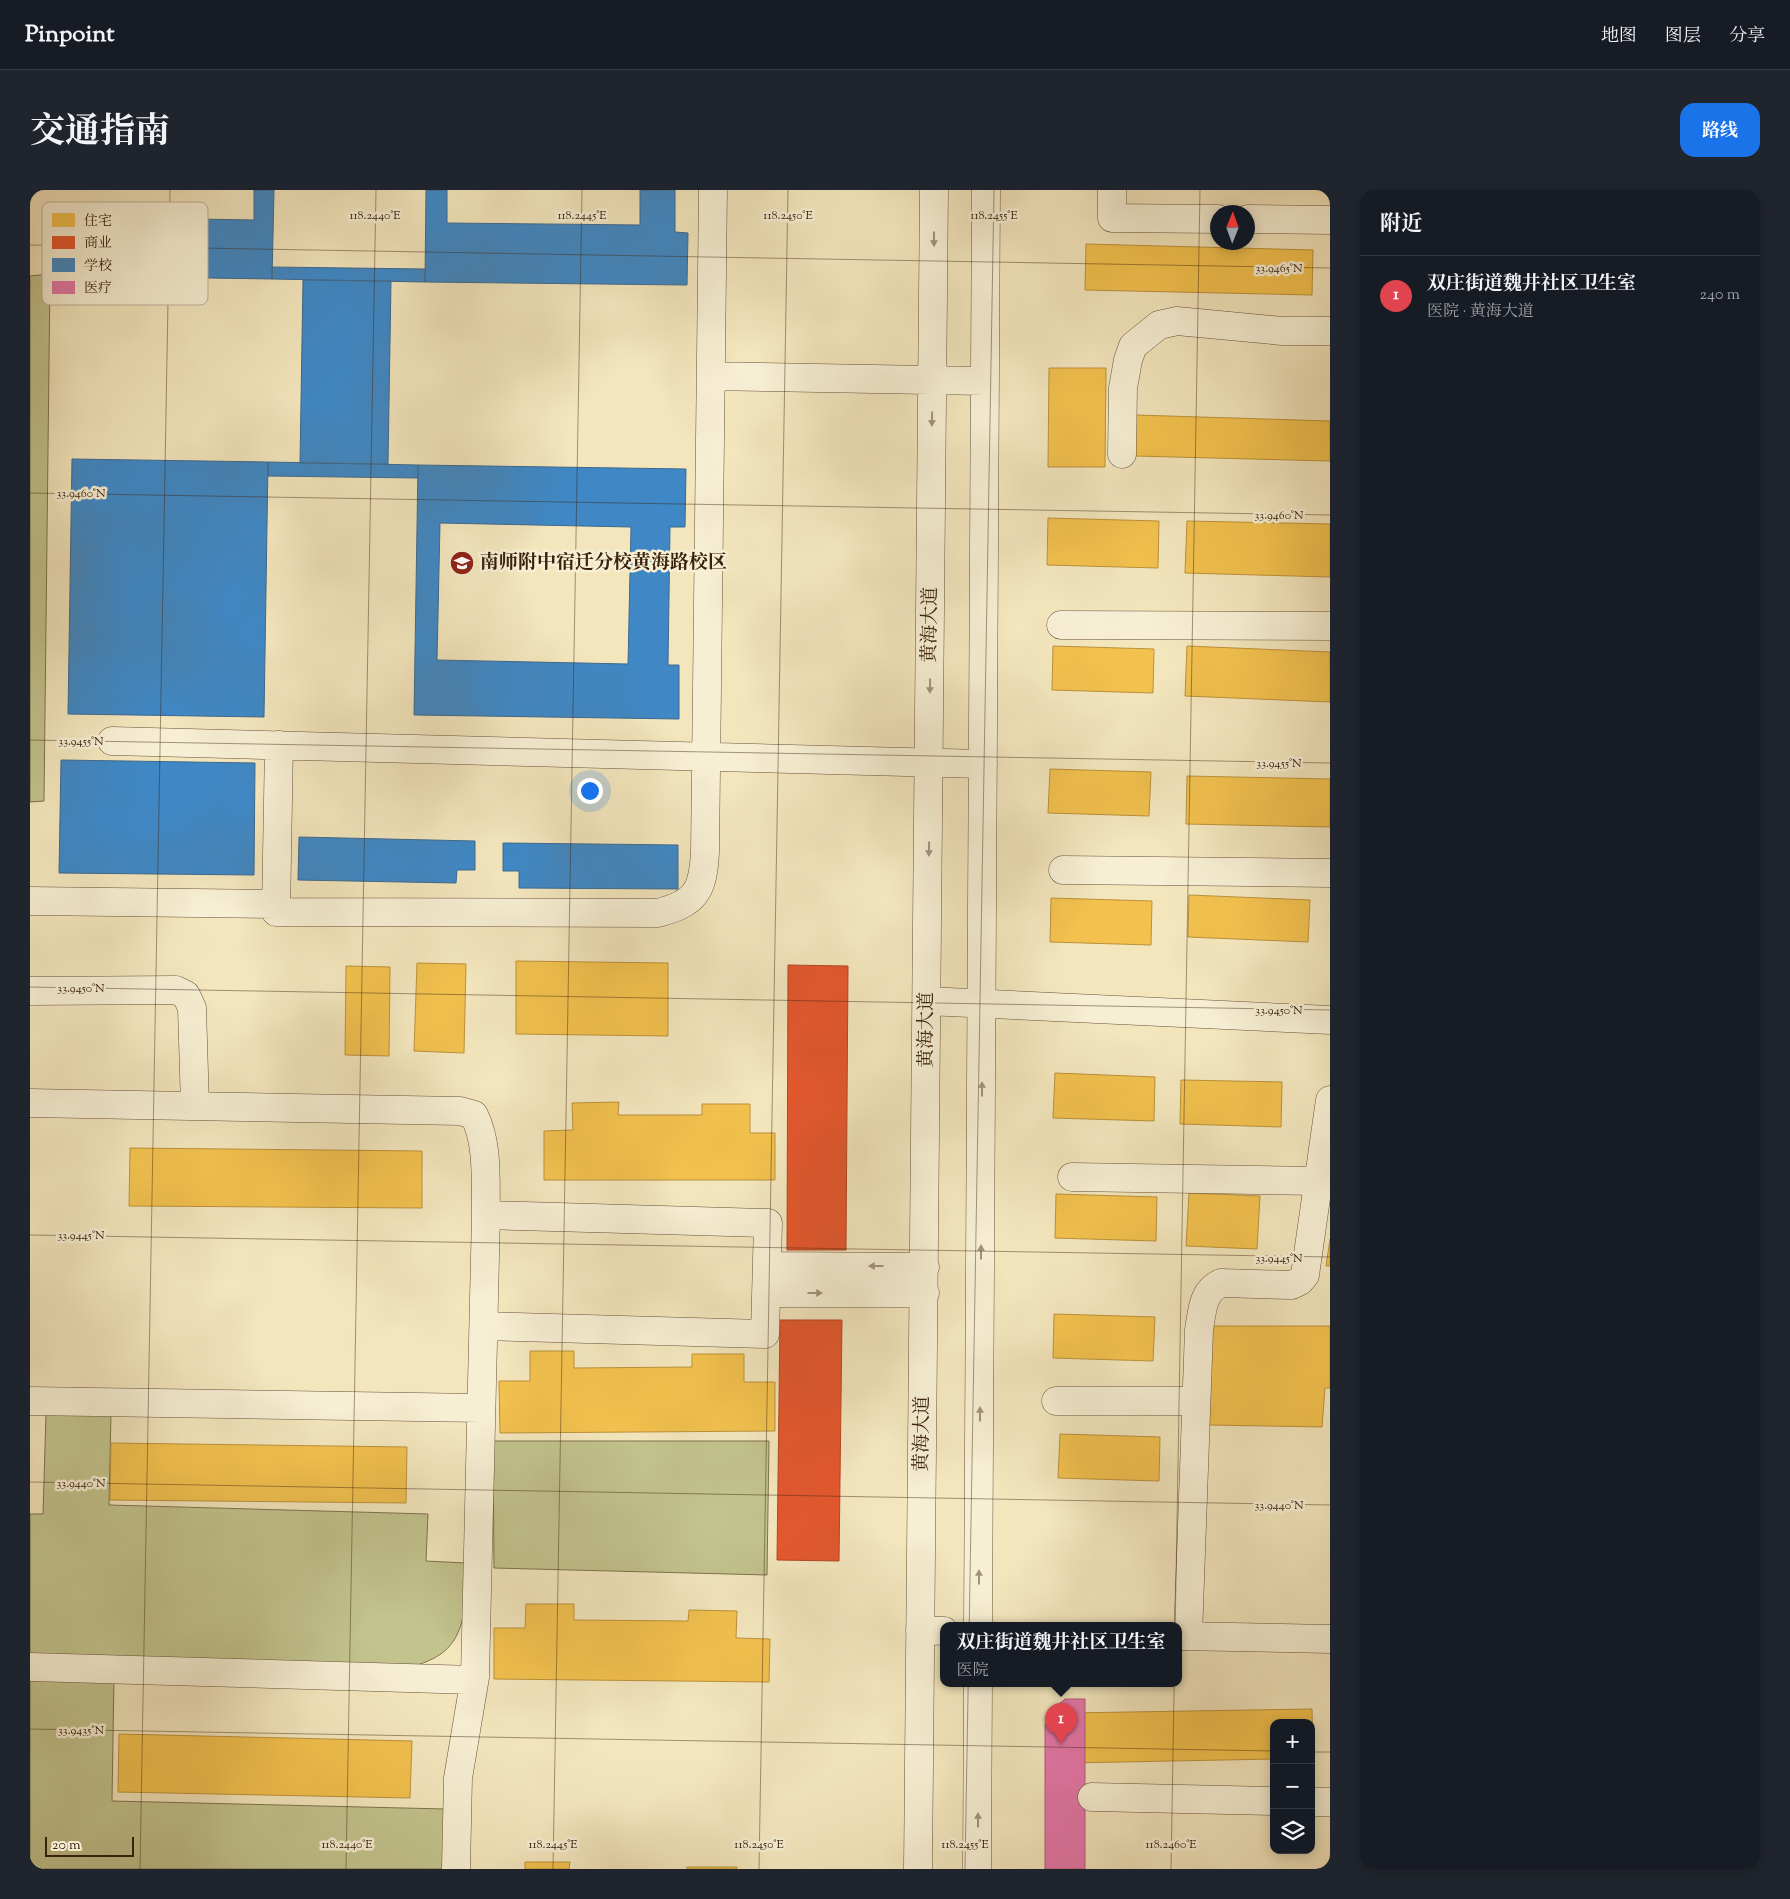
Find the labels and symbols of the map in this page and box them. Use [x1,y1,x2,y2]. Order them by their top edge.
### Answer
legend [42,202,208,305]
north arrow [1210,205,1255,250]
text: 118.2440°E [349,207,401,225]
text: 118.2445°E [557,207,607,225]
text: 118.2450°E [763,207,813,225]
text: 118.2455°E [970,207,1018,225]
text: 住宅 [84,212,112,232]
one-way arrow [930,231,938,247]
text: 商业 [84,234,112,254]
text: 学校 [84,257,112,277]
text: 33.9465°N [1255,260,1303,278]
text: 医疗 [84,279,112,299]
one-way arrow [928,411,936,427]
text: 33.9460°N [56,485,106,503]
text: 33.9460°N [1254,507,1304,525]
school or university icon: 南师附中宿迁分校黄海路校区 [449,550,475,576]
place label: 南师附中宿迁分校黄海路校区 [480,550,727,577]
street label: 黄海大道 [917,587,945,663]
one-way arrow [926,678,934,694]
text: 33.9455°N [58,733,104,751]
text: 33.9455°N [1256,755,1302,773]
your location [577,778,603,804]
one-way arrow [924,841,932,857]
text: 33.9450°N [57,980,105,998]
street label: 黄海大道 [914,992,941,1068]
text: 33.9450°N [1255,1002,1303,1020]
one-way arrow [978,1081,986,1097]
text: 33.9445°N [57,1227,105,1245]
one-way arrow [977,1243,985,1259]
text: 33.9445°N [1255,1250,1303,1268]
one-way arrow [868,1262,884,1270]
one-way arrow [807,1289,823,1297]
street label: 黄海大道 [909,1396,937,1472]
one-way arrow [976,1406,984,1422]
text: 33.9440°N [56,1475,106,1493]
text: 33.9440°N [1254,1497,1304,1515]
one-way arrow [975,1568,983,1584]
pin: 1 [1045,1703,1077,1744]
text: 33.9435°N [58,1722,104,1740]
one-way arrow [974,1812,982,1828]
scale bar [45,1834,134,1857]
text: 118.2440°E [321,1836,373,1854]
text: 118.2445°E [528,1836,578,1854]
text: 118.2450°E [734,1836,784,1854]
text: 118.2455°E [941,1836,989,1854]
text: 118.2460°E [1145,1836,1197,1854]

